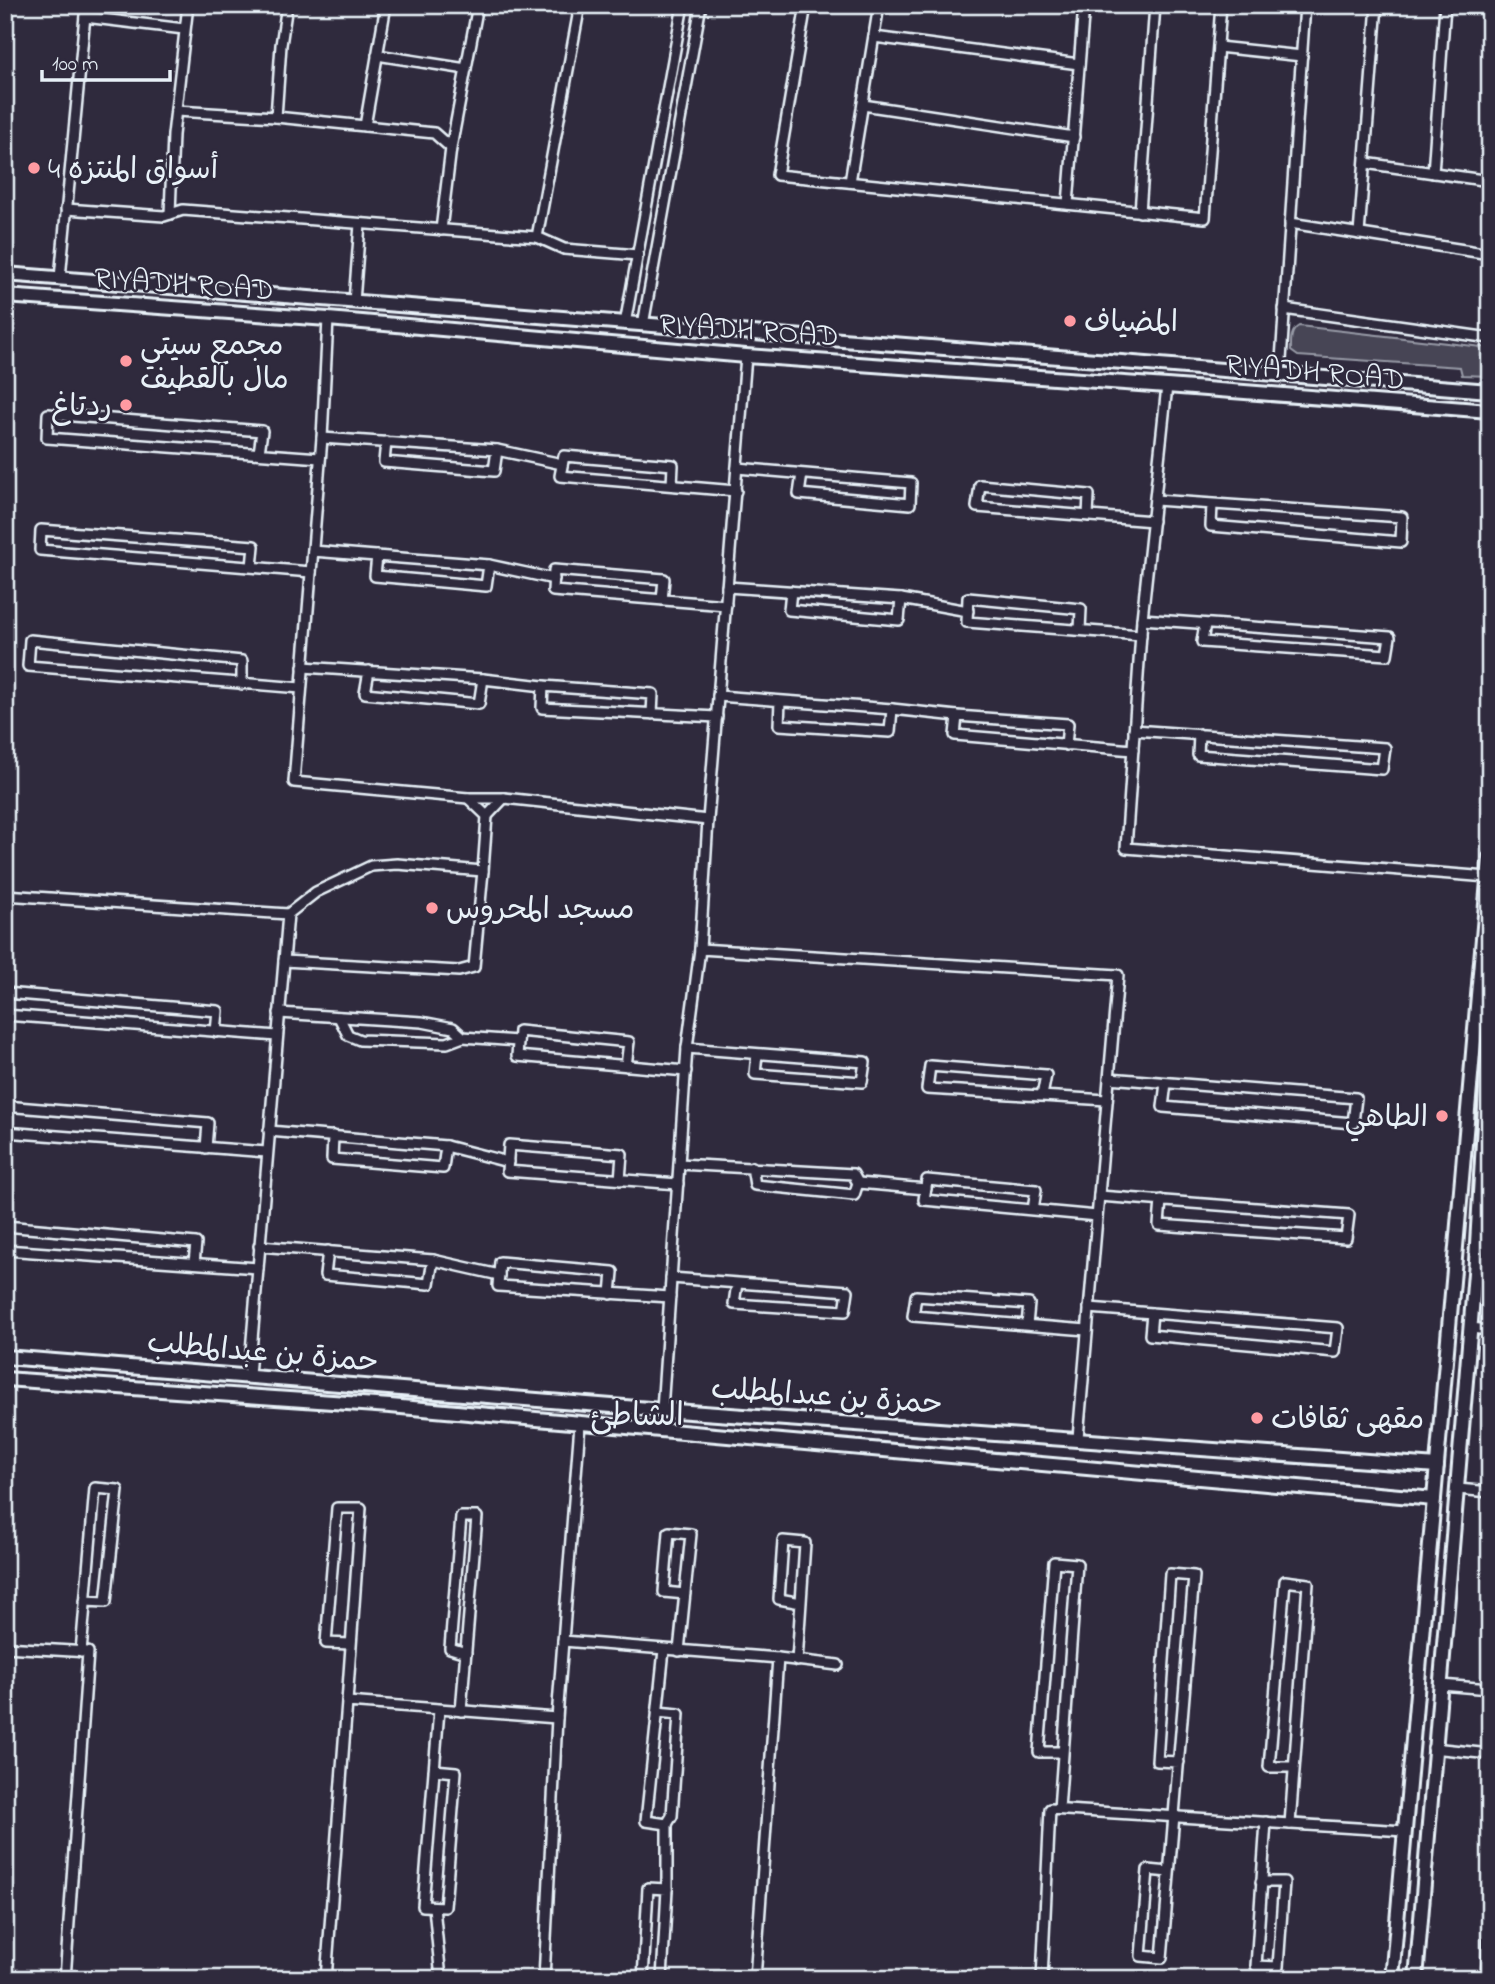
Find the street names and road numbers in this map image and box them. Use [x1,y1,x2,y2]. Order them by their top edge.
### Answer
street label: RIYADH ROAD [92,258,275,314]
street label: RIYADH ROAD [657,304,840,360]
street label: RIYADH ROAD [1223,344,1406,404]
street label: حمزة بن عبدالمطلب [145,1322,380,1386]
street label: حمزة بن عبدالمطلب [710,1368,944,1428]

